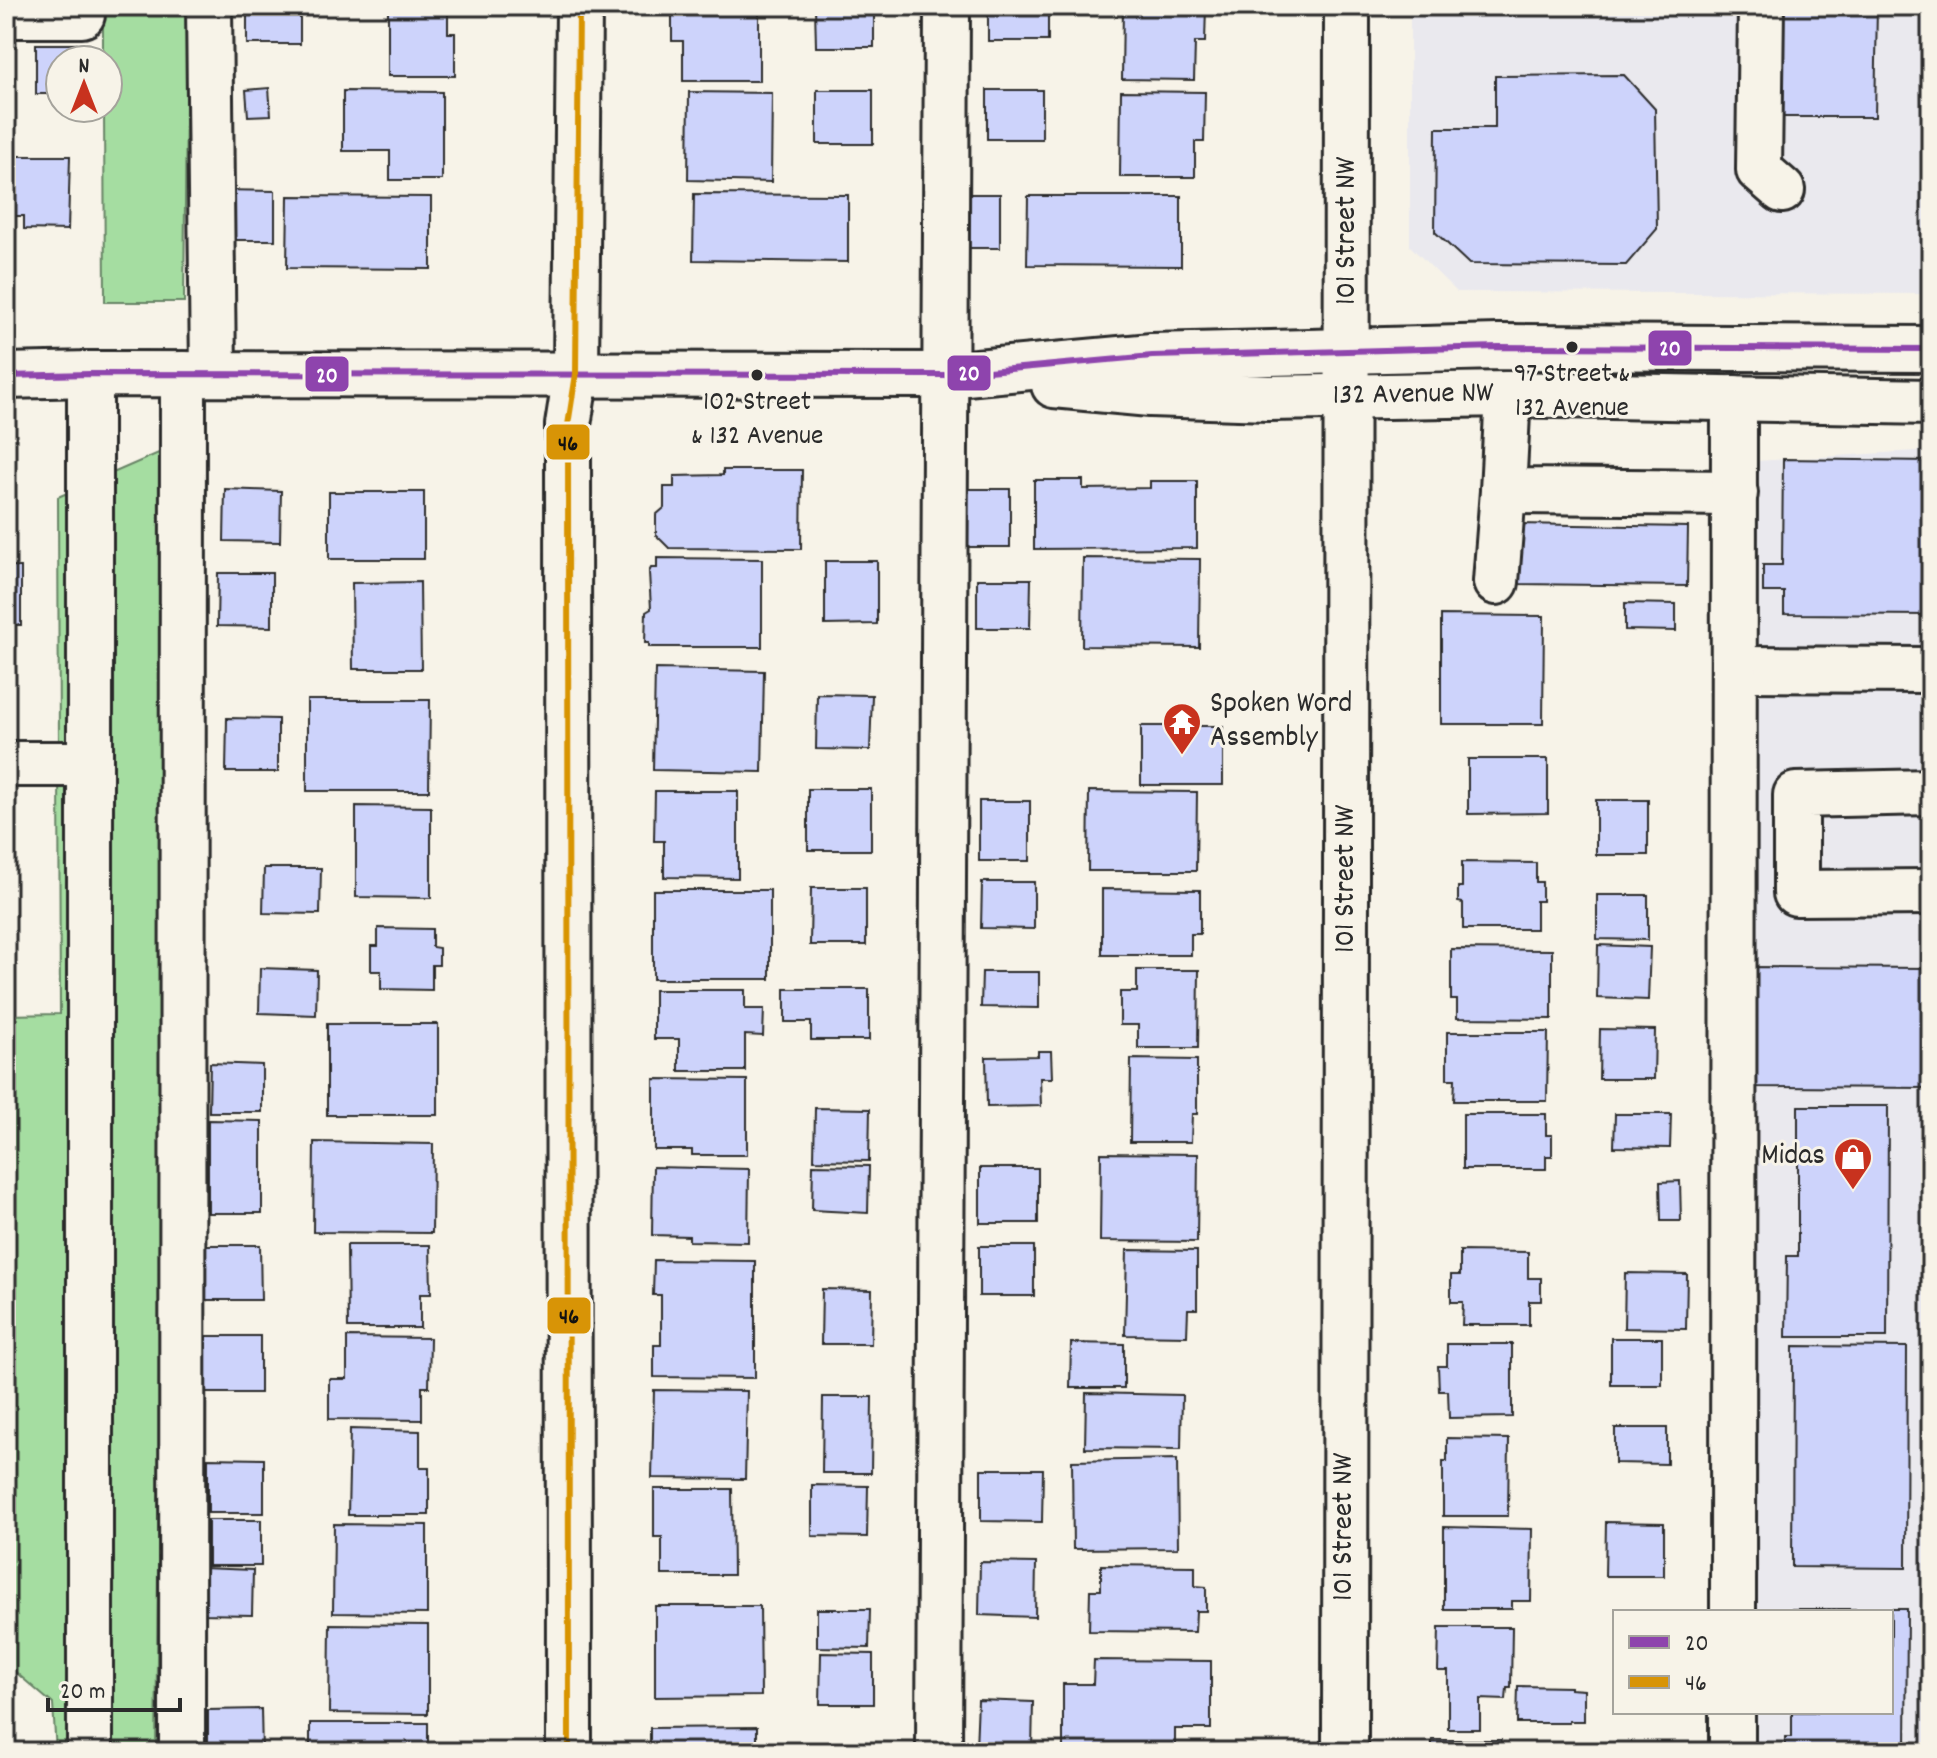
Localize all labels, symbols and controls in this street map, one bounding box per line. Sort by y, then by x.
north arrow [44,44,124,124]
text: N [79,52,90,83]
street label: 101 Street NW [1327,156,1370,305]
line badge: 20 [1647,329,1693,367]
text: 20 [1659,335,1681,366]
marker: 97 Street & 132 Avenue [1564,339,1580,355]
line badge: 20 [946,354,992,392]
line badge: 20 [304,355,350,393]
place label: 97 Street & 132 Avenue [1514,356,1630,430]
text: 20 [958,360,980,391]
text: 20 [316,362,338,393]
marker: 102 Street & 132 Avenue [749,367,765,383]
street label: 132 Avenue NW [1332,373,1495,419]
place label: 102 Street & 132 Avenue [691,384,823,458]
line badge: 46 [545,423,591,461]
text: 46 [558,430,578,461]
place label: Spoken Word Assembly [1210,684,1352,761]
temple icon: Spoken Word Assembly [1161,701,1203,756]
street label: 101 Street NW [1326,804,1369,953]
place label: Midas [1761,1136,1825,1179]
shop icon: Midas [1832,1136,1874,1191]
line badge: 46 [546,1296,592,1335]
text: 46 [559,1303,579,1334]
street label: 101 Street NW [1324,1452,1367,1601]
legend [1613,1610,1893,1714]
text: 20 [1685,1628,1709,1662]
scale bar [48,1662,180,1712]
text: 46 [1685,1668,1707,1702]
text: 20 m [60,1676,106,1710]

